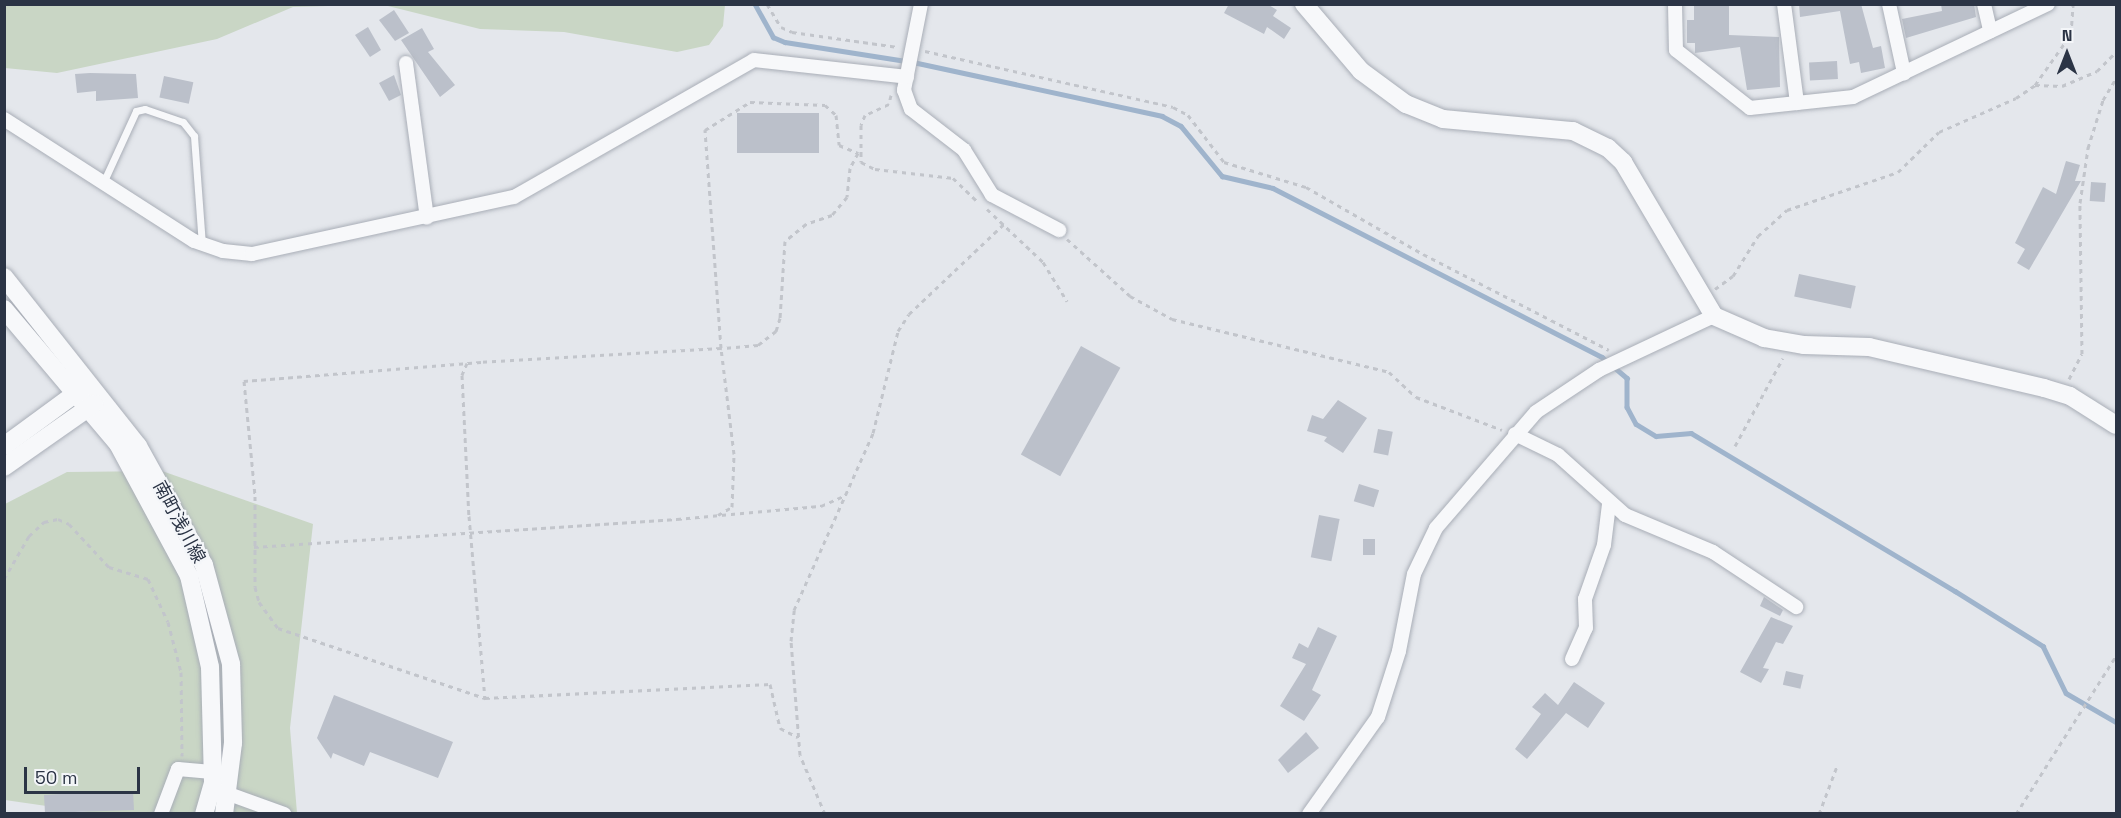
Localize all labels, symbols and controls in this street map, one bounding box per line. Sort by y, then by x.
north arrow [2037,24,2097,84]
text: N [2062,25,2072,46]
street label: 南町浅川線 [148,477,210,567]
scale bar [27,755,142,793]
text: 50 m [35,766,77,789]

